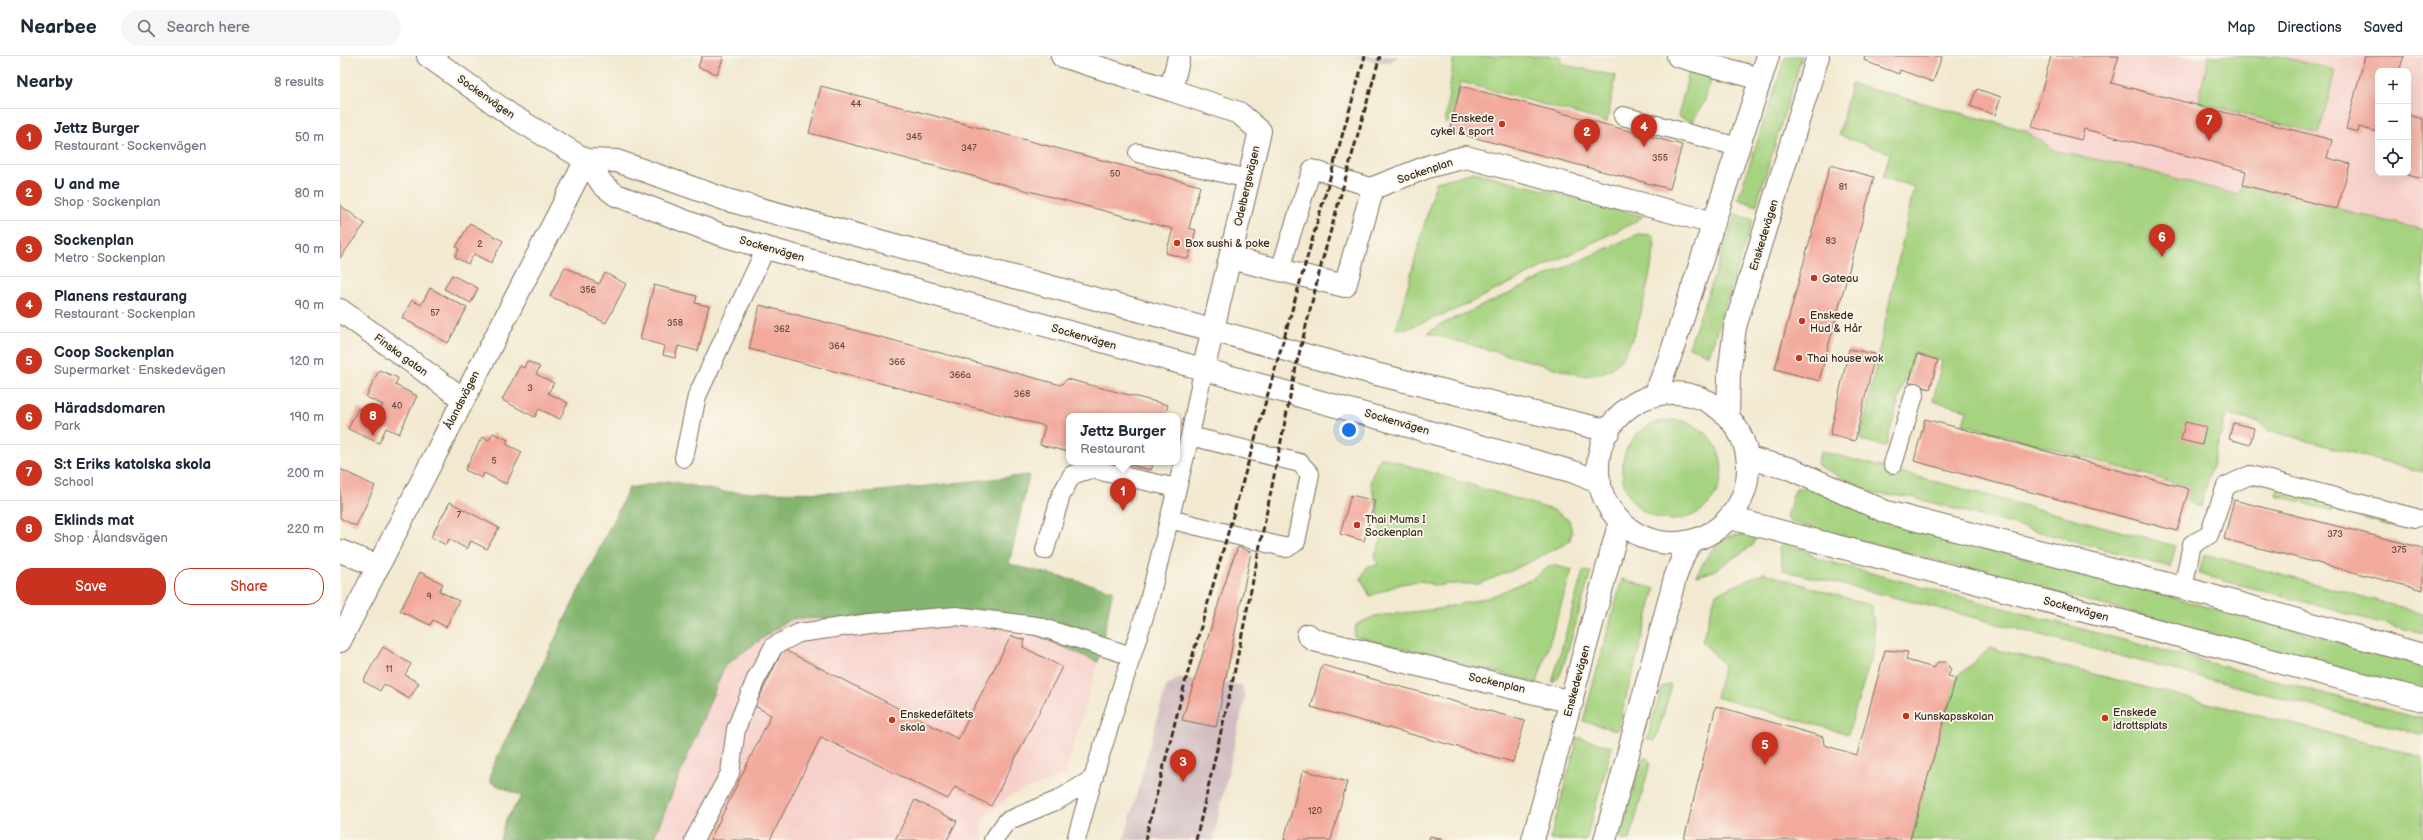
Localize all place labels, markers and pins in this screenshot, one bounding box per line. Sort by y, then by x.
pin: 7 [2196,108,2222,141]
place label: Enskede cykel & sport [1430,112,1495,138]
pin: 4 [1631,114,1657,147]
marker: Enskede cykel & sport [1497,119,1507,129]
pin: 2 [1574,119,1600,152]
pin: 6 [2149,224,2175,257]
place label: Box sushi & poke [1185,237,1270,250]
marker: Box sushi & poke [1172,238,1182,248]
place label: Gateau [1822,272,1858,285]
marker: Gateau [1809,273,1819,283]
place label: Enskede Hud & Hår [1810,309,1863,335]
marker: Enskede Hud & Hår [1797,316,1807,326]
place label: Thai house wok [1807,352,1884,365]
marker: Thai house wok [1794,353,1804,363]
pin: 8 [360,403,386,436]
pin: 1 [1110,478,1136,511]
place label: Thai Mums I Sockenplan [1365,513,1426,539]
marker: Thai Mums I Sockenplan [1352,520,1362,530]
place label: Enskede idrottsplats [2113,706,2168,732]
place label: Enskedefältets skola [900,708,974,734]
place label: Kunskapsskolan [1914,710,1994,723]
marker: Kunskapsskolan [1901,711,1911,721]
marker: Enskede idrottsplats [2100,713,2110,723]
marker: Enskedefältets skola [887,715,897,725]
pin: 5 [1752,732,1778,765]
pin: 3 [1170,749,1196,782]

